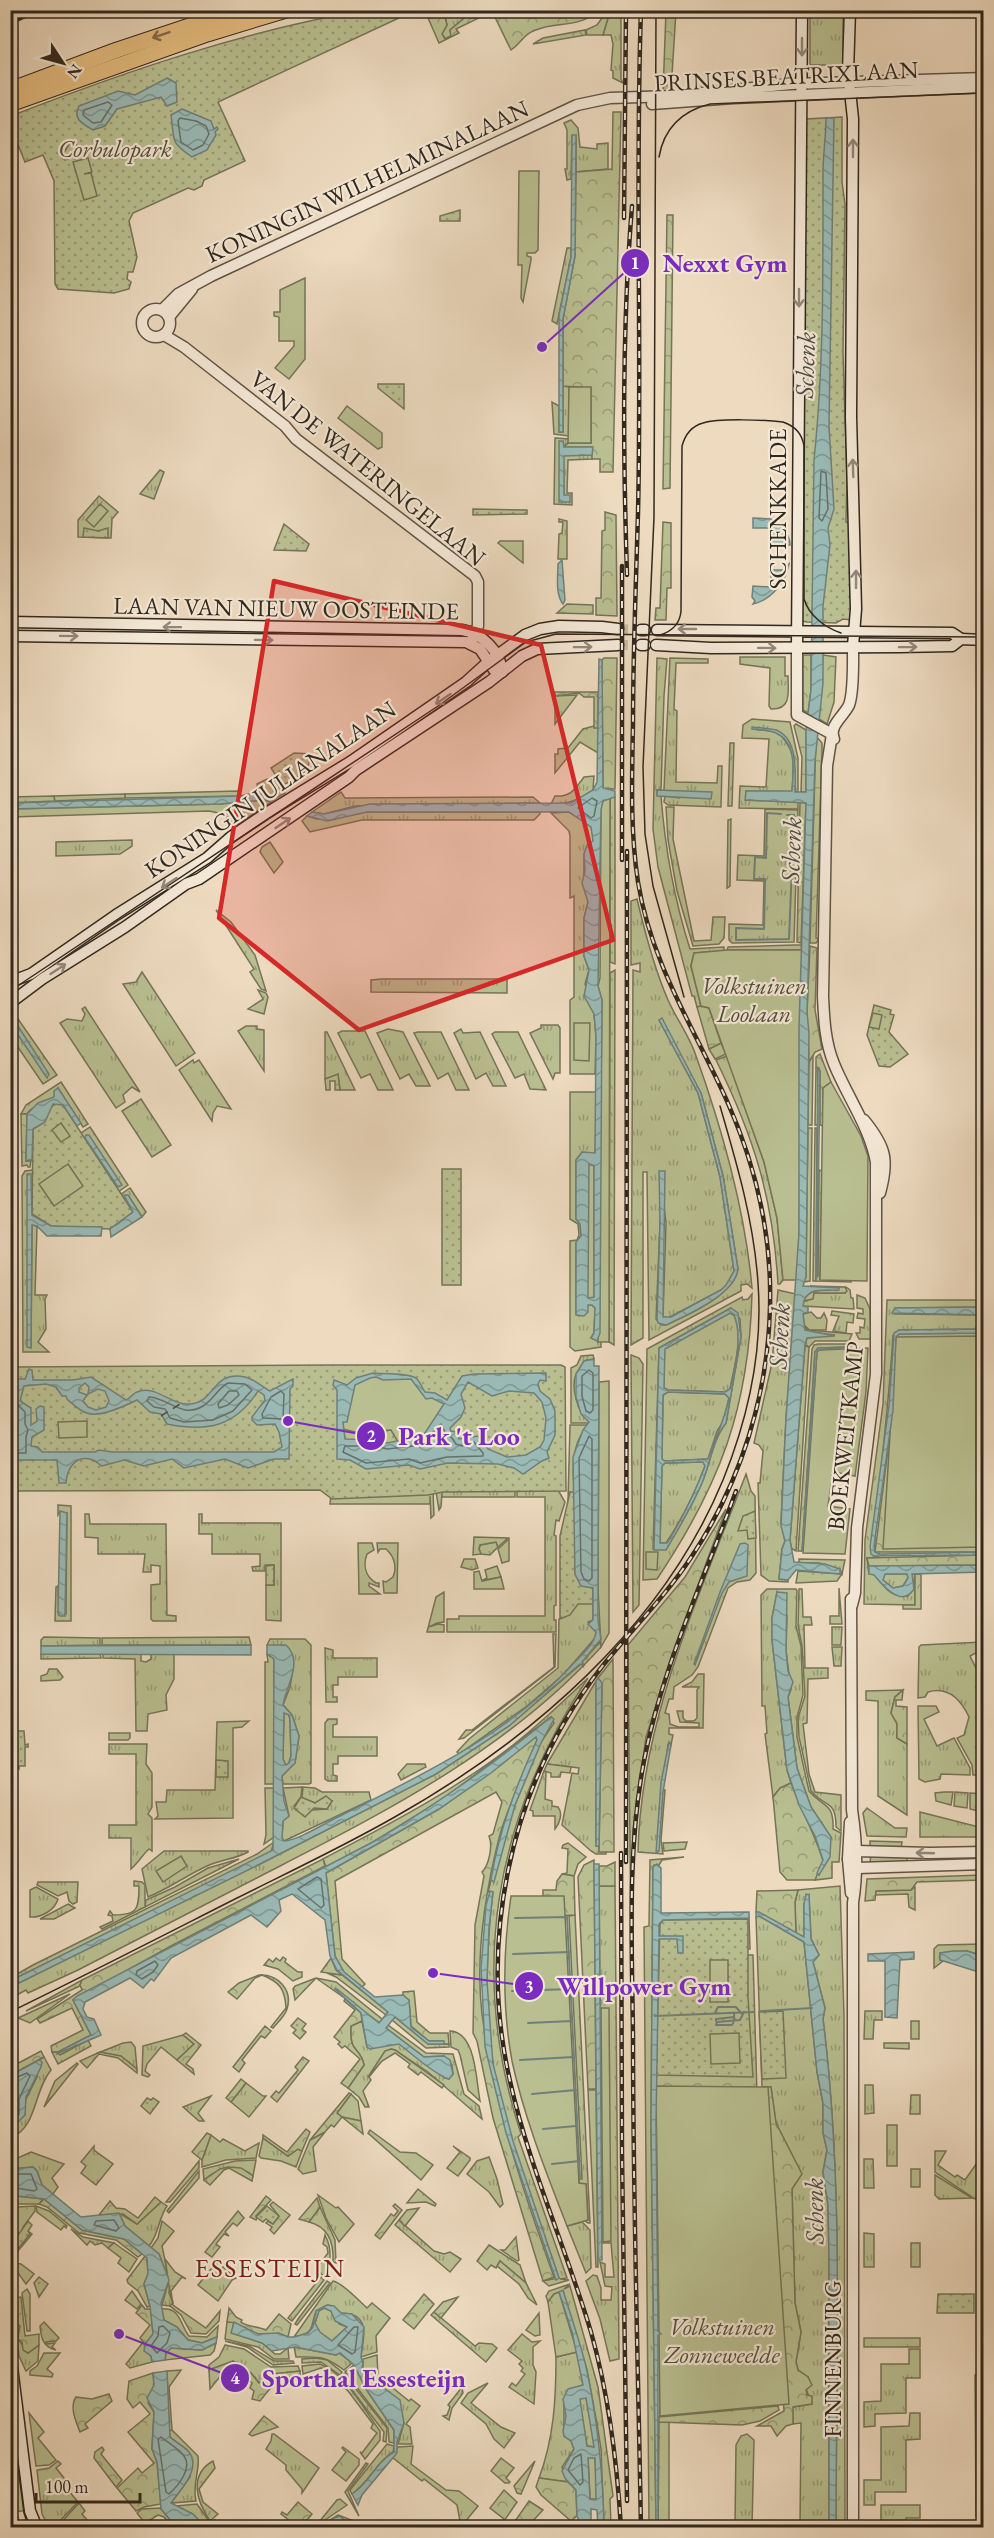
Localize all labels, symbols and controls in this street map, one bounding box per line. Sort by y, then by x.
one-way arrow [152,30,171,41]
north arrow [33,33,93,93]
one-way arrow [796,37,808,57]
street label: PRINSES BEATRIXLAAN [653,54,919,98]
text: N [62,60,87,83]
street label: KONINGIN WILHELMINALAAN [200,92,534,270]
park label: Corbulopark [58,133,172,164]
one-way arrow [847,139,859,159]
callout: Nexxt Gym [620,241,799,285]
text: Nexxt Gym [662,246,788,280]
text: 1 [630,251,640,274]
one-way arrow [793,287,805,307]
water label: Schenk [787,331,823,400]
street label: VAN DE WATERINGELAAN [244,363,492,573]
street label: SCHENKKADE [762,428,793,590]
one-way arrow [847,459,859,478]
one-way arrow [850,569,862,589]
street label: LAAN VAN NIEUW OOSTEINDE [113,589,459,627]
one-way arrow [163,621,183,632]
one-way arrow [678,623,698,635]
one-way arrow [58,631,78,642]
one-way arrow [253,634,273,645]
one-way arrow [573,641,593,652]
one-way arrow [897,641,917,653]
one-way arrow [757,642,777,654]
street label: KONINGIN JULIANALAAN [138,693,402,885]
one-way arrow [435,693,452,705]
water label: Schenk [773,816,809,885]
one-way arrow [274,817,290,829]
one-way arrow [161,877,178,889]
one-way arrow [49,962,66,975]
park label: Volkstuinen Loolaan [701,970,807,1029]
water label: Schenk [760,1302,798,1371]
street label: BOEKWEITKAMP [820,1340,870,1532]
callout: Park 't Loo [356,1414,532,1458]
text: Park 't Loo [398,1419,520,1453]
text: 2 [366,1424,376,1447]
one-way arrow [916,1847,936,1858]
callout: Willpower Gym [514,1964,743,2008]
text: Willpower Gym [557,1969,731,2003]
text: 3 [524,1975,534,1998]
water label: Schenk [796,2177,832,2245]
district label: ESSESTEIJN [195,2251,345,2285]
street label: FINNENBURG [817,2280,848,2438]
park label: Volkstuinen Zonneweelde [663,2311,781,2370]
callout: Sporthal Essesteijn [220,2356,478,2400]
text: Sporthal Essesteijn [262,2361,466,2395]
text: 4 [230,2366,240,2389]
scale bar [36,2466,140,2504]
text: 100 m [45,2475,89,2498]

